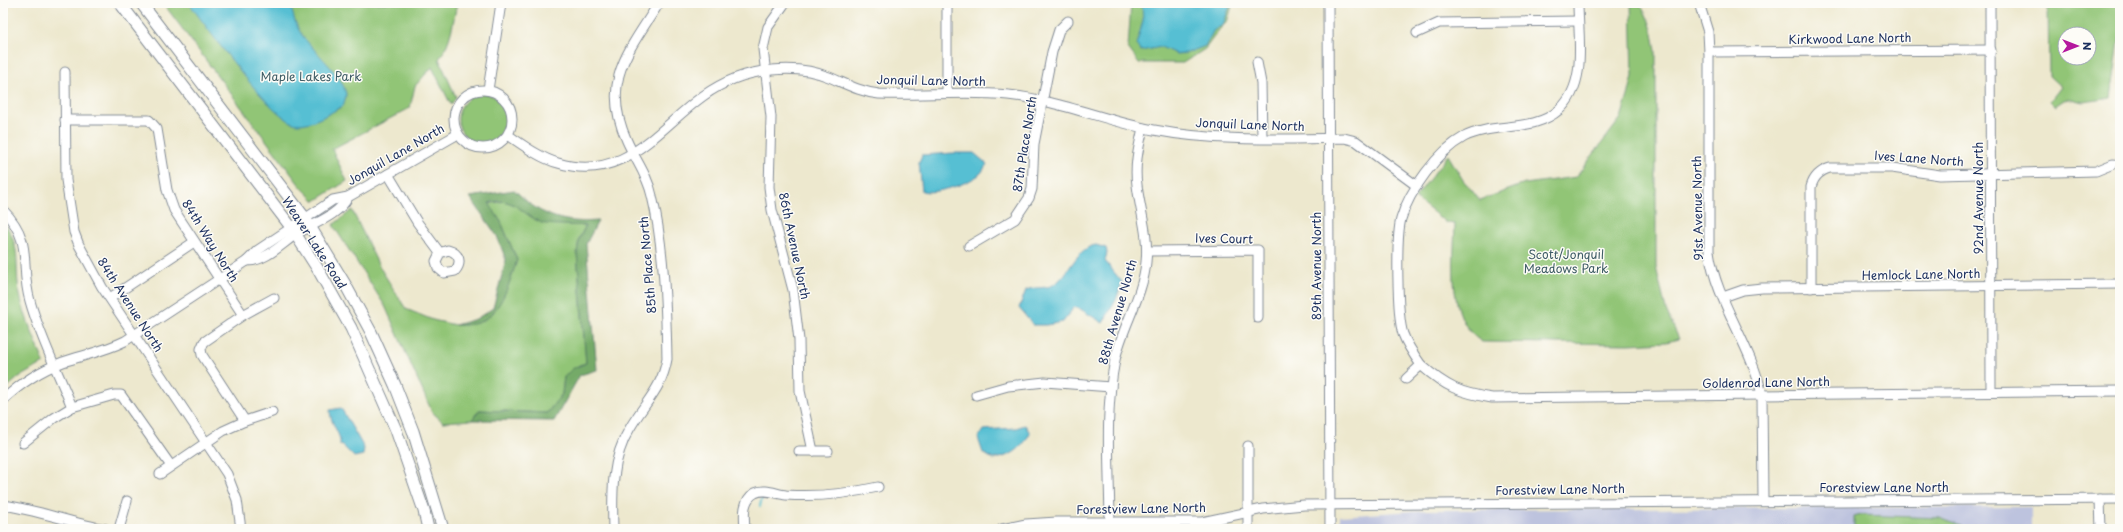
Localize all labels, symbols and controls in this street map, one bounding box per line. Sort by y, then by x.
north arrow [2057,26,2097,66]
street label: Kirkwood Lane North [1788,28,1912,48]
text: N [2079,42,2096,51]
park label: Maple Lakes Park [261,67,362,85]
street label: Jonquil Lane North [876,70,986,90]
street label: 87th Place North [1008,95,1040,193]
street label: Jonquil Lane North [1195,113,1305,135]
street label: Jonquil Lane North [344,119,447,189]
street label: 92nd Avenue North [1969,142,1987,254]
street label: Ives Lane North [1874,146,1964,170]
street label: 91st Avenue North [1687,155,1707,261]
street label: 86th Avenue North [775,191,815,301]
street label: Weaver Lake Road [278,193,352,292]
street label: 84th Way North [178,196,244,285]
street label: 89th Avenue North [1307,212,1325,320]
street label: 85th Place North [634,216,660,315]
street label: Ives Court [1195,228,1253,248]
park label: Scott/Jonquil Meadows Park [1524,245,1608,277]
street label: 84th Avenue North [94,254,168,355]
street label: 88th Avenue North [1093,257,1141,367]
street label: Hemlock Lane North [1861,264,1980,284]
street label: Goldenrod Lane North [1702,372,1830,392]
street label: Forestview Lane North [1819,478,1949,496]
street label: Forestview Lane North [1495,479,1625,499]
street label: Forestview Lane North [1076,498,1206,518]

